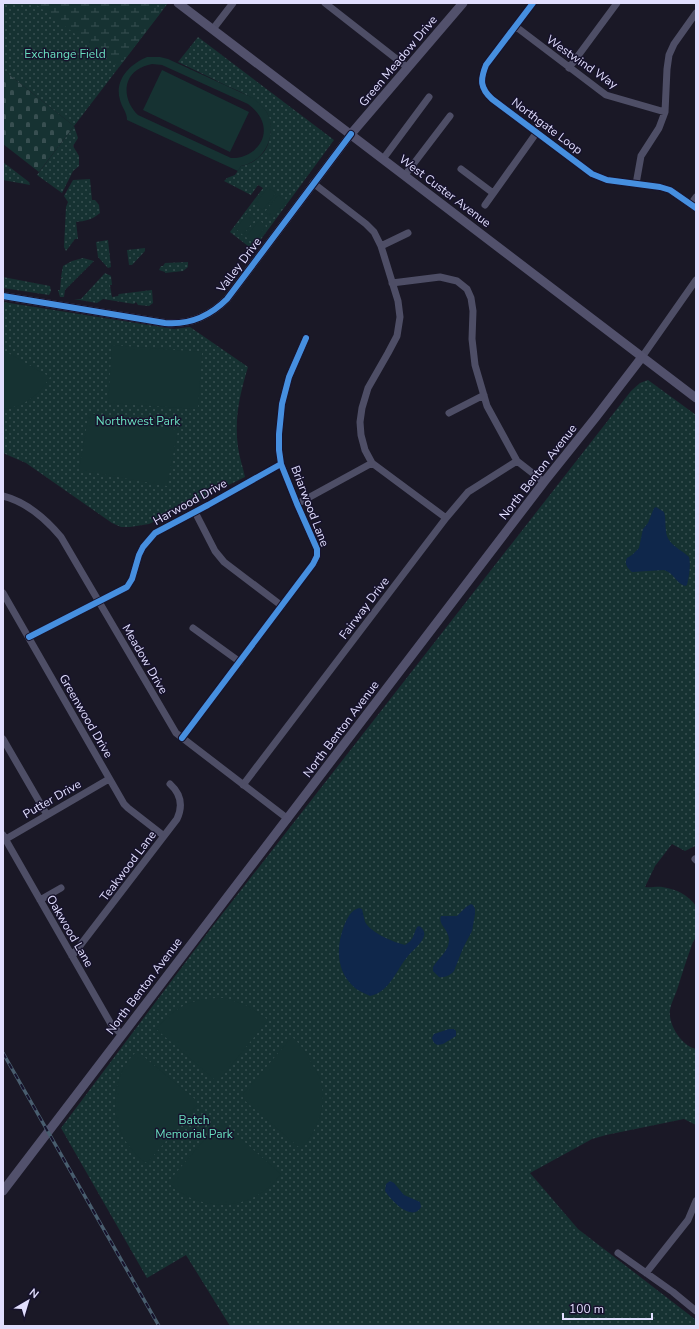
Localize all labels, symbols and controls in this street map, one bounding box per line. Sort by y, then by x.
street label: Green Meadow Drive [355,12,441,110]
street label: Westwind Way [543,31,622,93]
park label: Exchange Field [24,46,106,62]
street label: Northgate Loop [508,94,586,158]
street label: West Custer Avenue [396,151,494,231]
street label: Valley Drive [212,234,265,297]
park label: Northwest Park [96,413,181,429]
street label: North Benton Avenue [496,421,580,523]
street label: Briarwood Lane [287,463,333,549]
street label: Harwood Drive [150,475,230,529]
street label: Fairway Drive [335,574,393,642]
street label: Meadow Drive [119,621,171,697]
street label: Greenwood Drive [55,671,117,761]
street label: North Benton Avenue [299,677,383,781]
street label: Putter Drive [20,776,84,822]
street label: Teakwood Lane [96,827,160,905]
street label: Oakwood Lane [43,892,97,970]
street label: North Benton Avenue [102,934,186,1038]
park label: Batch Memorial Park [155,1112,234,1142]
north arrow [8,1281,48,1321]
text: N [26,1285,42,1302]
scale bar [563,1295,652,1321]
text: 100 m [569,1301,604,1317]

